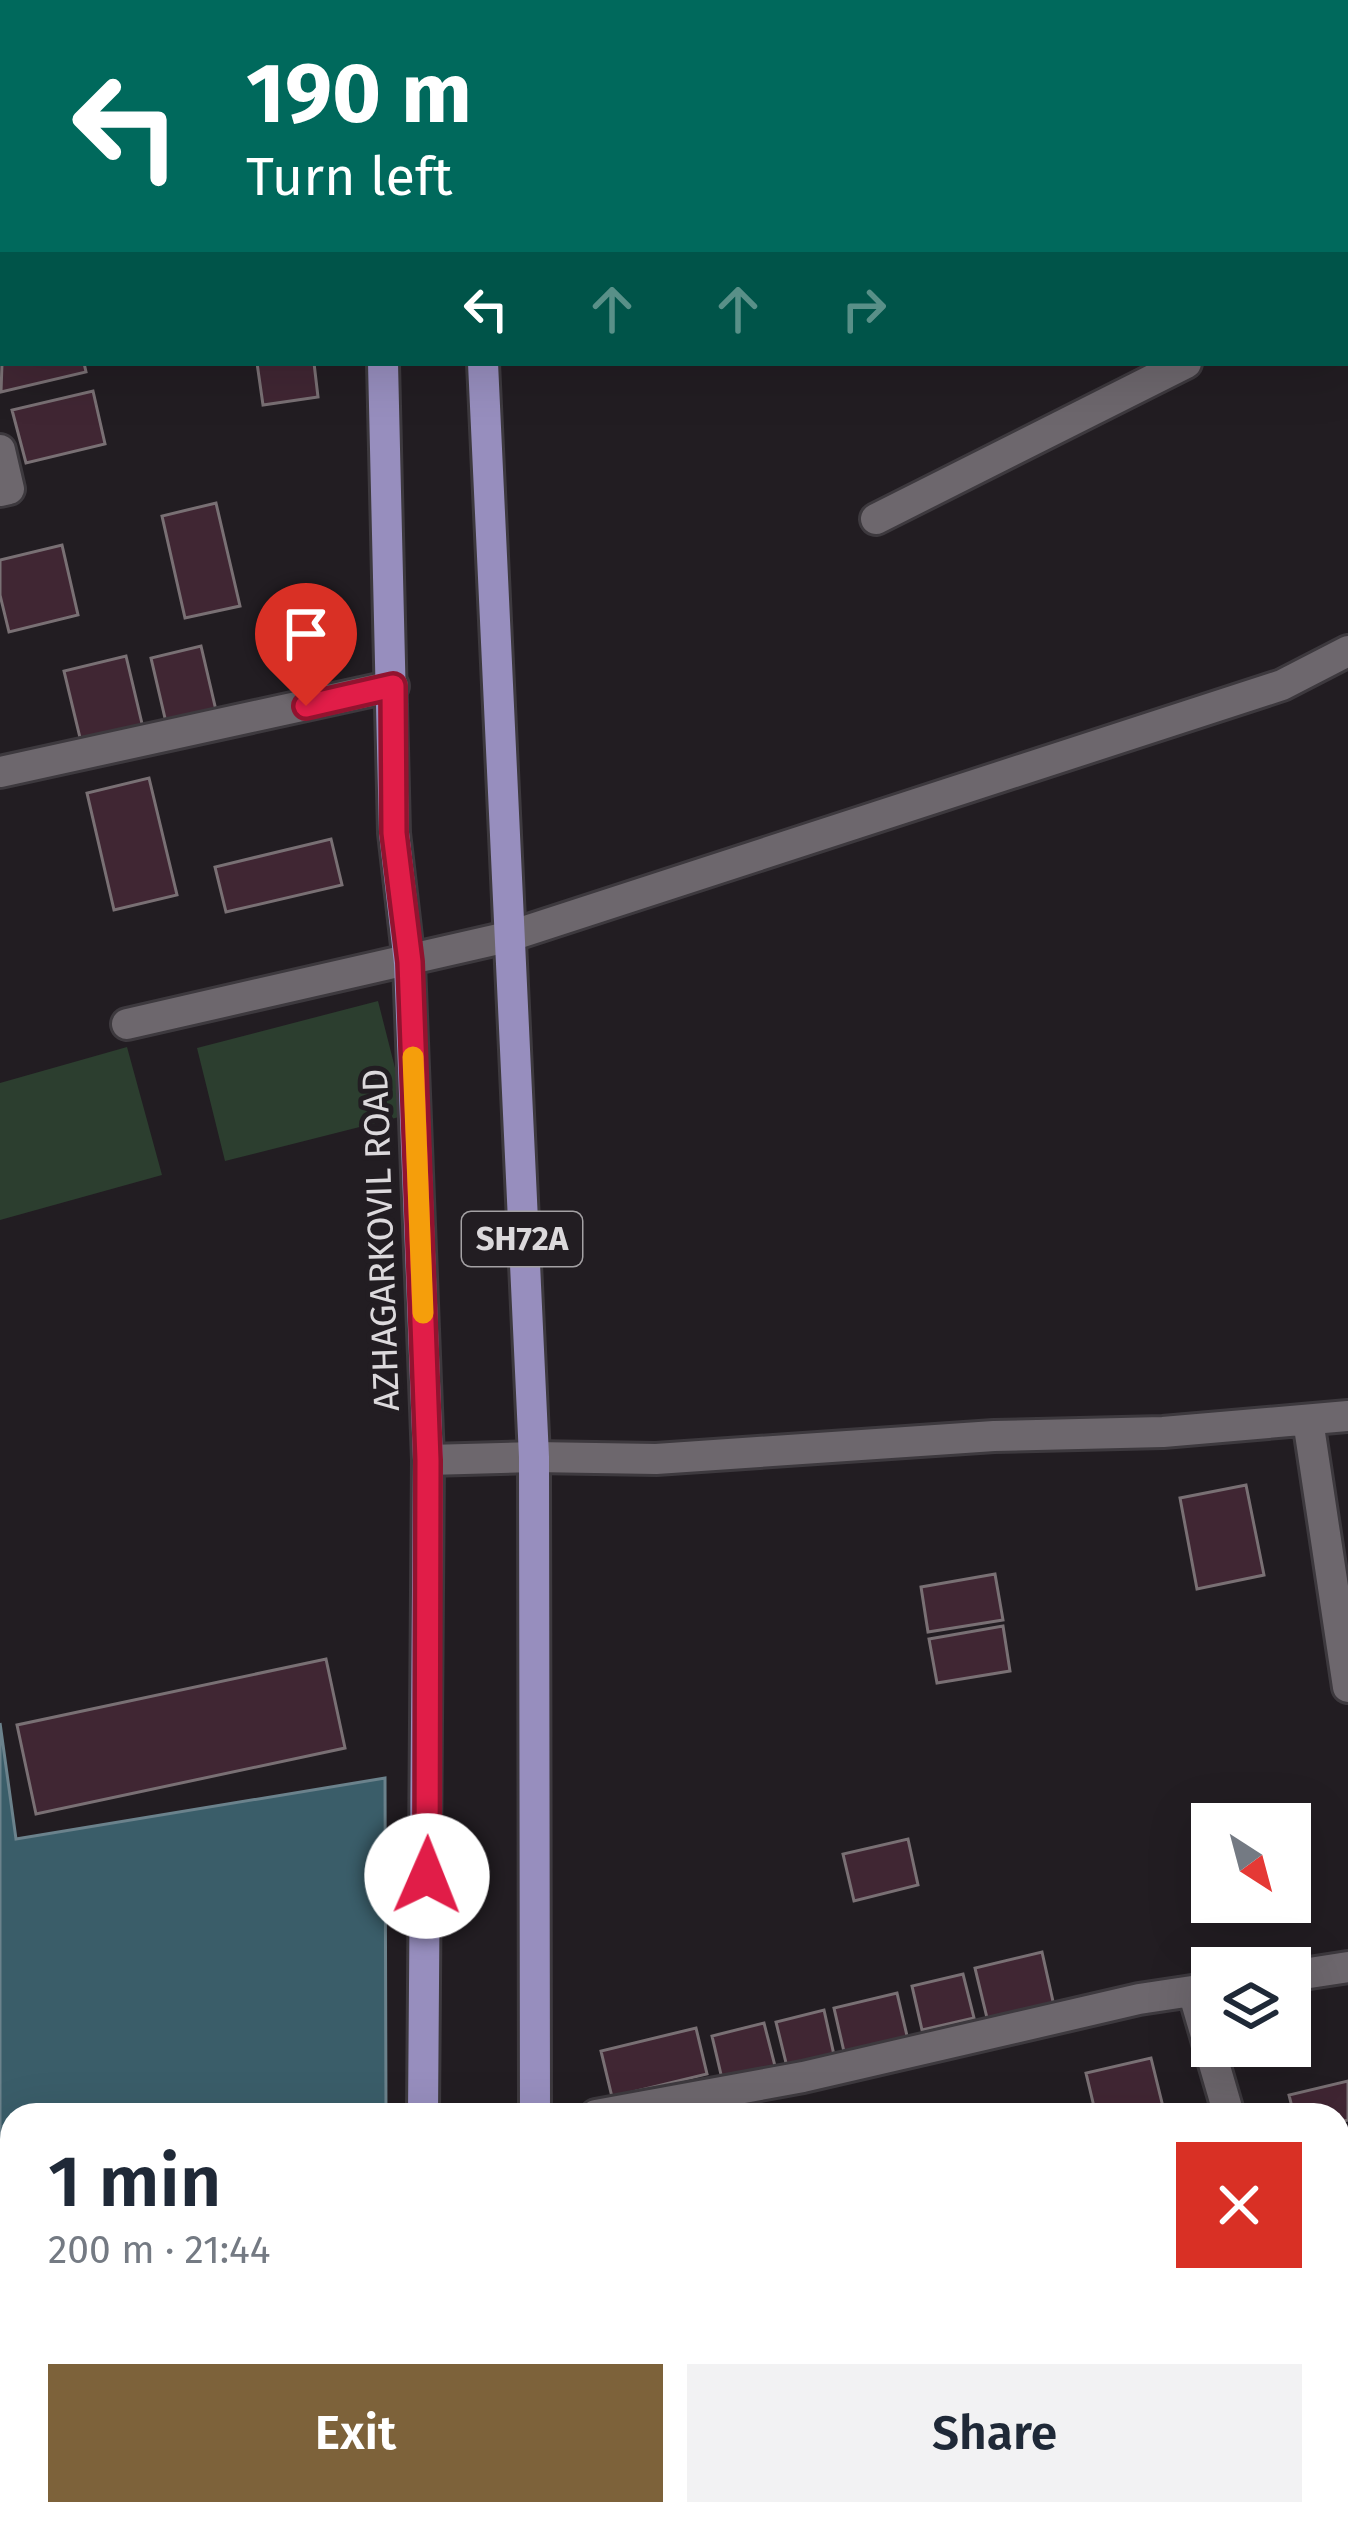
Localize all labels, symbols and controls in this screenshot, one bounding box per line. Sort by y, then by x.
text: 190 m [246,43,472,144]
icon: left [48,48,204,204]
text: Turn left [246,145,453,209]
icon: left [453,276,519,342]
icon: ahead [579,276,645,342]
icon: ahead [705,276,771,342]
icon: right [831,276,897,342]
pin [255,583,357,706]
icon: arrive [273,601,339,667]
street label: AZHAGARKOVIL ROAD [353,1068,409,1412]
road number: SH72A [462,1212,582,1266]
north arrow [1191,1803,1311,1923]
map controls [1191,1803,1311,2067]
position arrow [364,1813,490,1939]
button: layers [1191,1947,1311,2067]
text: 1 min [48,2139,221,2225]
button: close [1176,2142,1302,2268]
text: 200 m · 21:44 [48,2227,271,2273]
button: Exit [48,2364,663,2502]
button: Share [687,2364,1302,2502]

